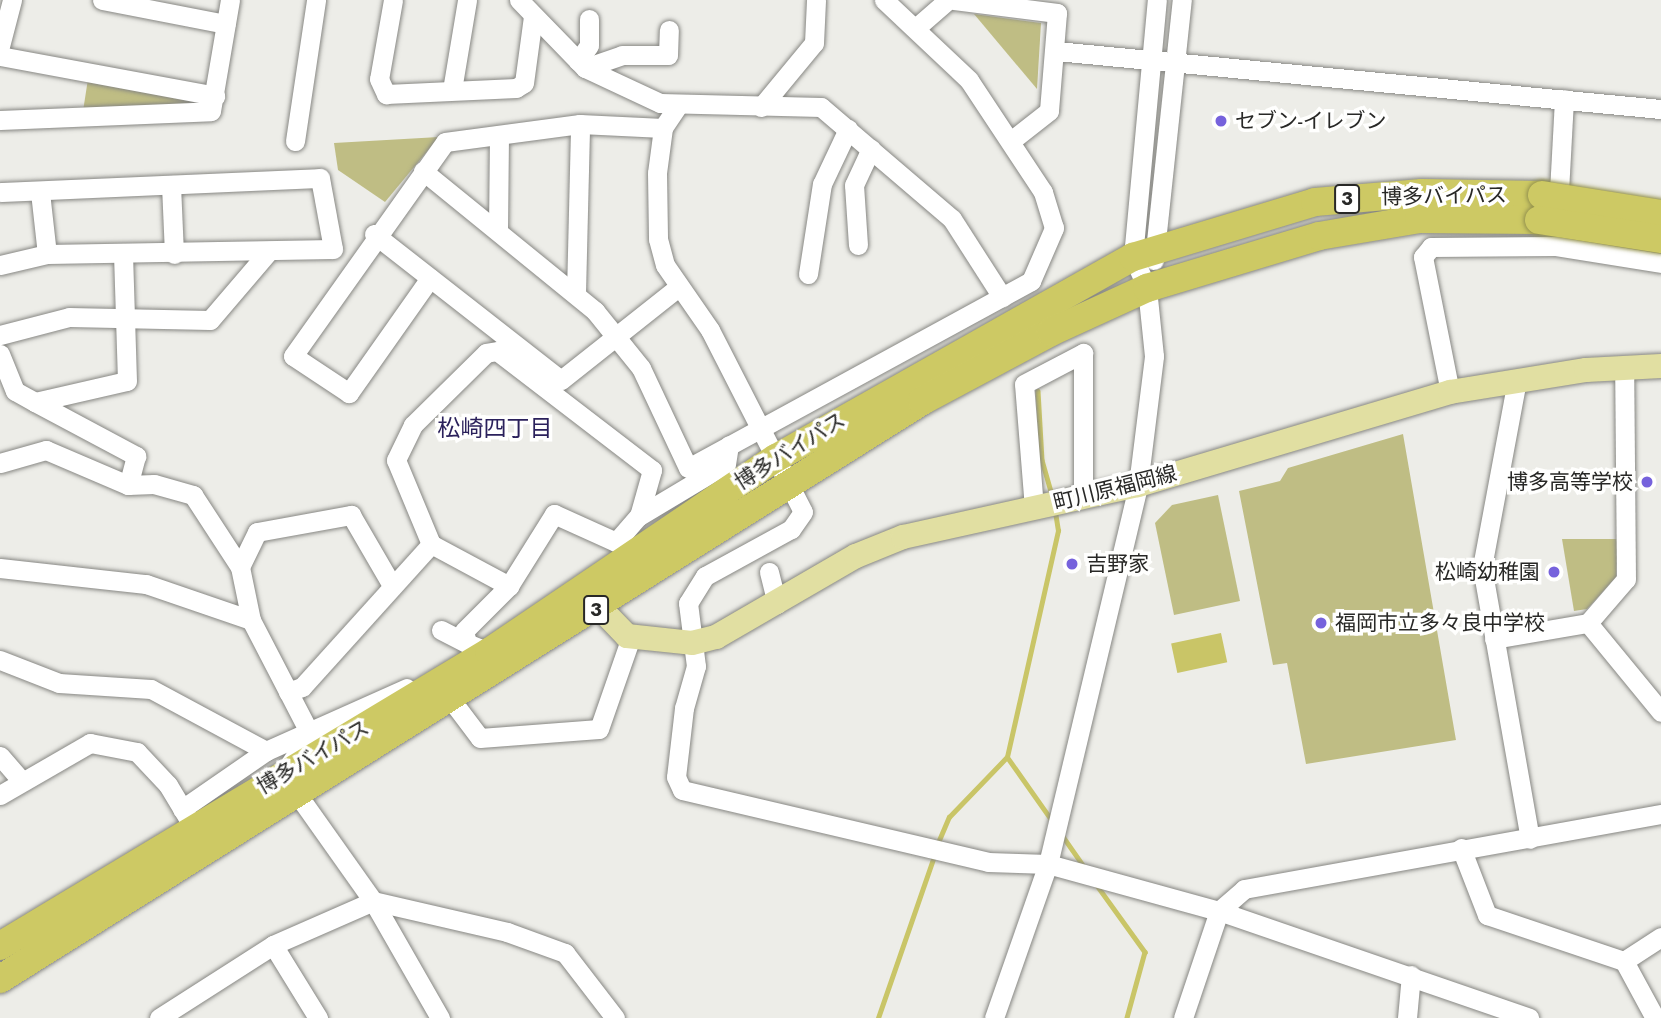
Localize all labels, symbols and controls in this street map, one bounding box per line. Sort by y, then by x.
place label: セブン-イレブン [1235,108,1386,134]
marker: セブン-イレブン [1213,113,1229,129]
street label: 博多バイパス [1381,182,1507,210]
road number: 3 [1333,183,1361,214]
street label: 博多バイパス [730,407,850,495]
district label: 松崎四丁目 [438,414,552,442]
street label: 町川原福岡線 [1051,461,1179,515]
place label: 博多高等学校 [1507,469,1633,495]
marker: 博多高等学校 [1639,474,1655,490]
place label: 吉野家 [1086,551,1149,577]
marker: 吉野家 [1064,556,1080,572]
place label: 松崎幼稚園 [1435,559,1540,585]
marker: 松崎幼稚園 [1546,564,1562,580]
road number: 3 [582,594,610,625]
place label: 福岡市立多々良中学校 [1335,610,1545,636]
marker: 福岡市立多々良中学校 [1313,615,1329,631]
street label: 博多バイパス [252,715,374,799]

